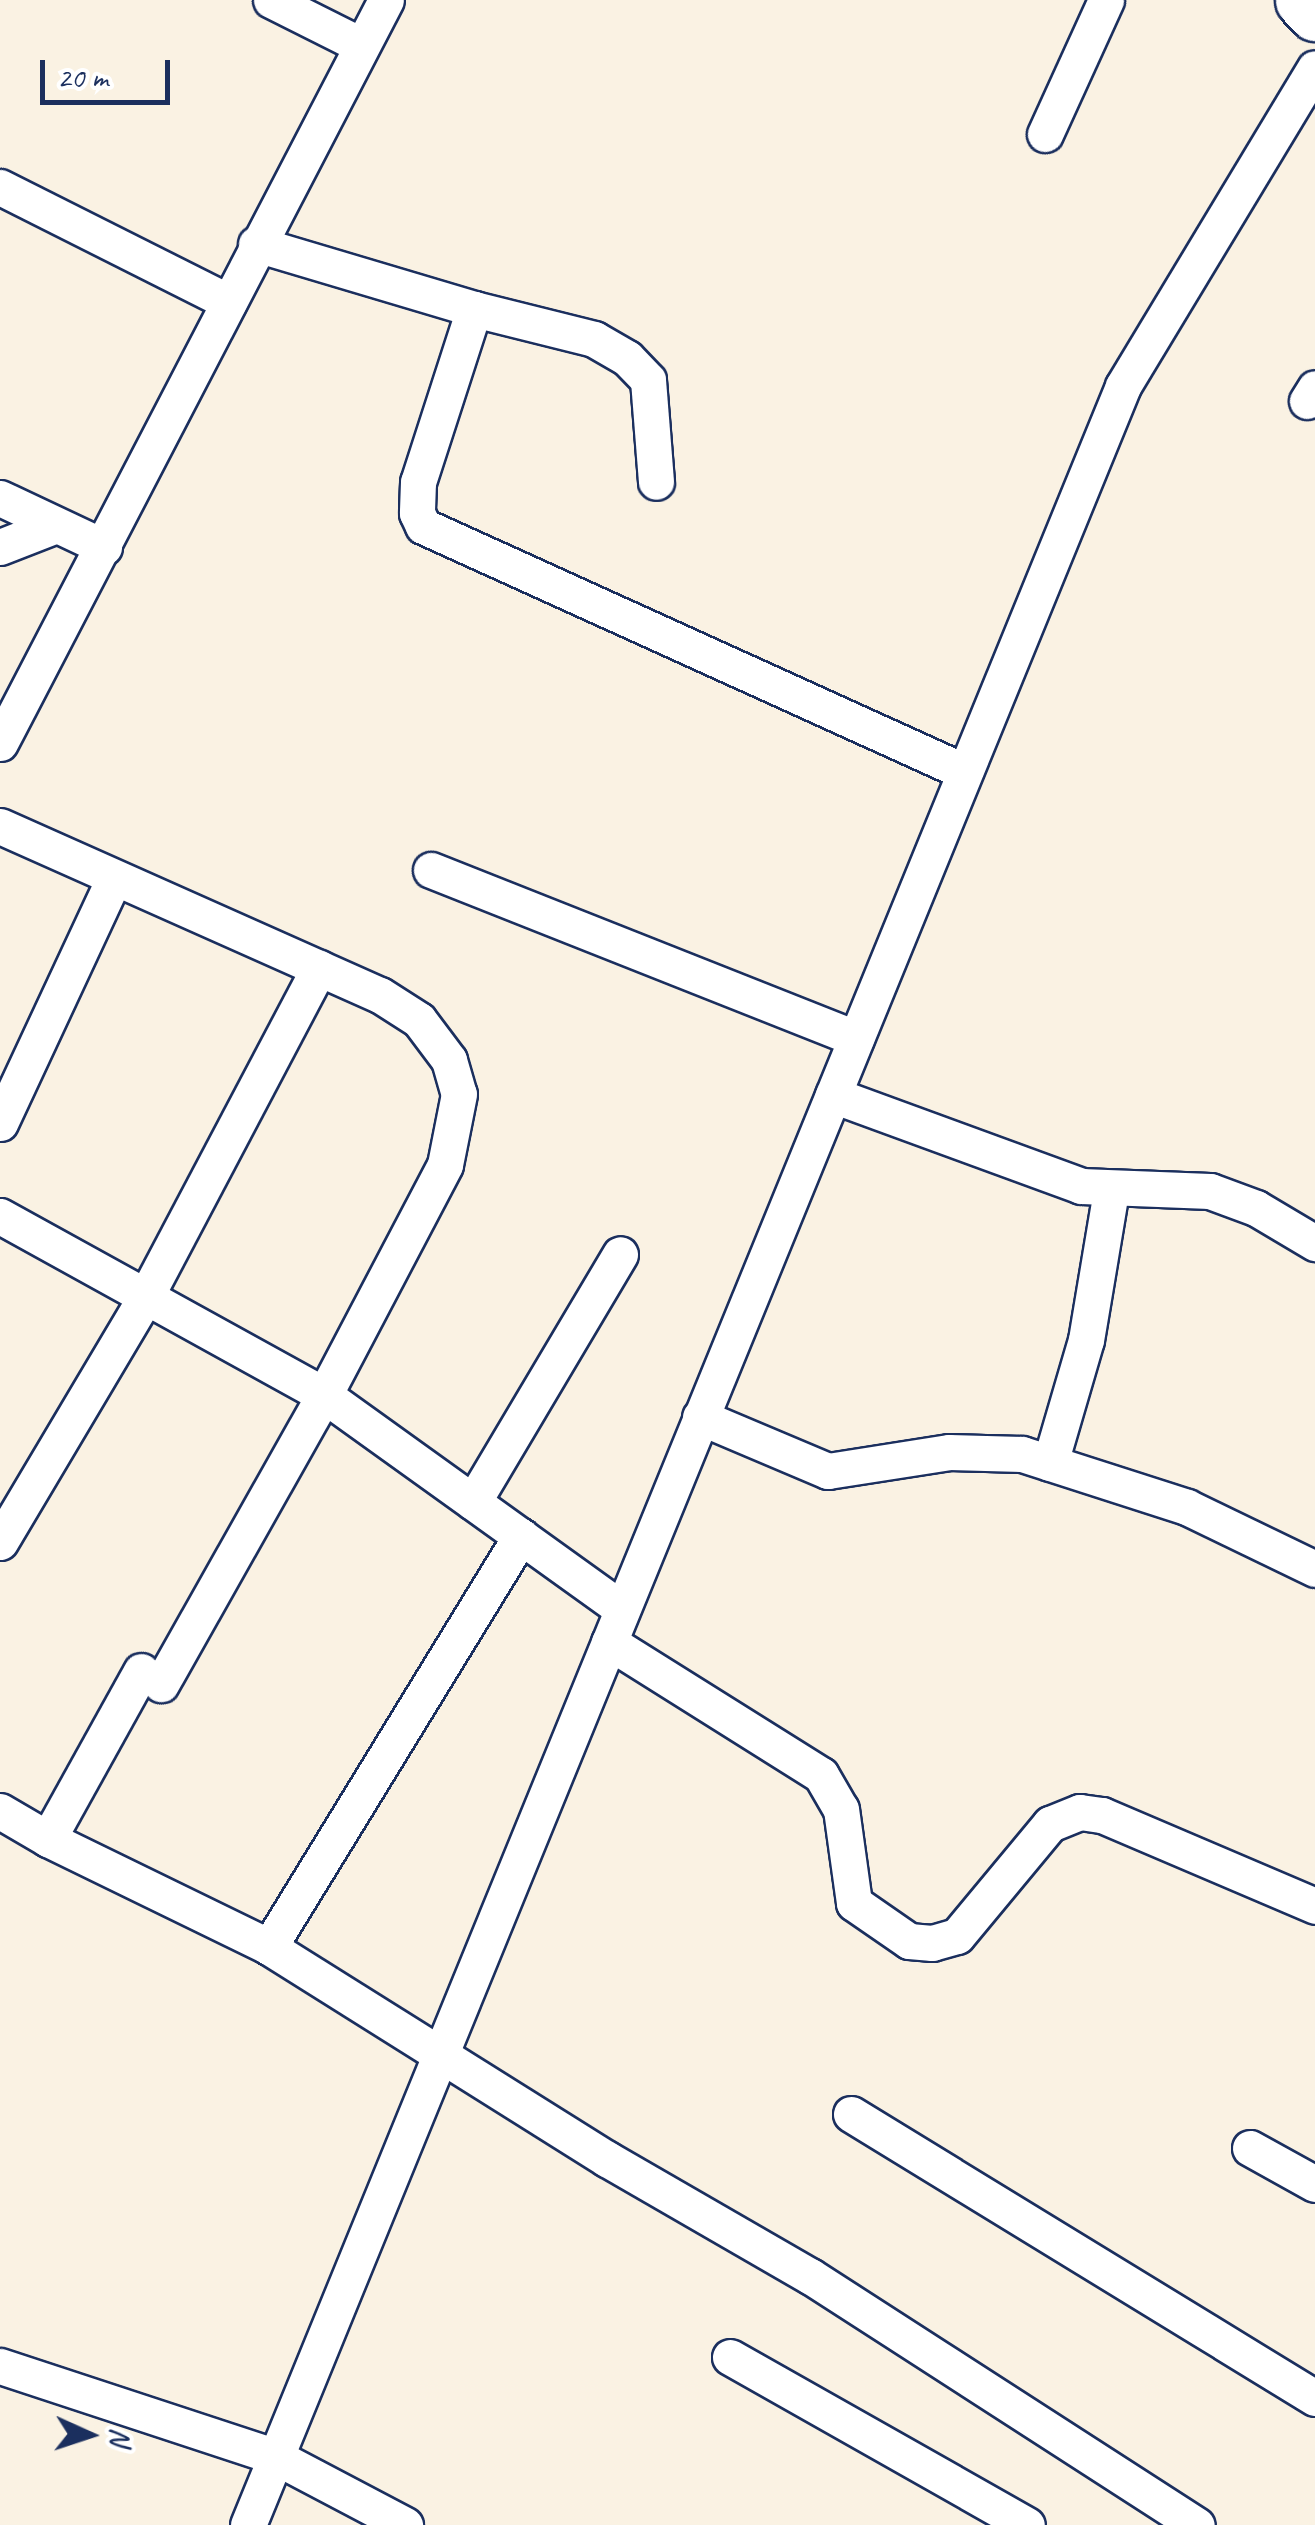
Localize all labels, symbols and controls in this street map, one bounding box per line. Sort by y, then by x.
scale bar [45,40,175,102]
text: 20 m [57,58,108,96]
north arrow [40,2385,140,2485]
text: N [103,2427,138,2446]

